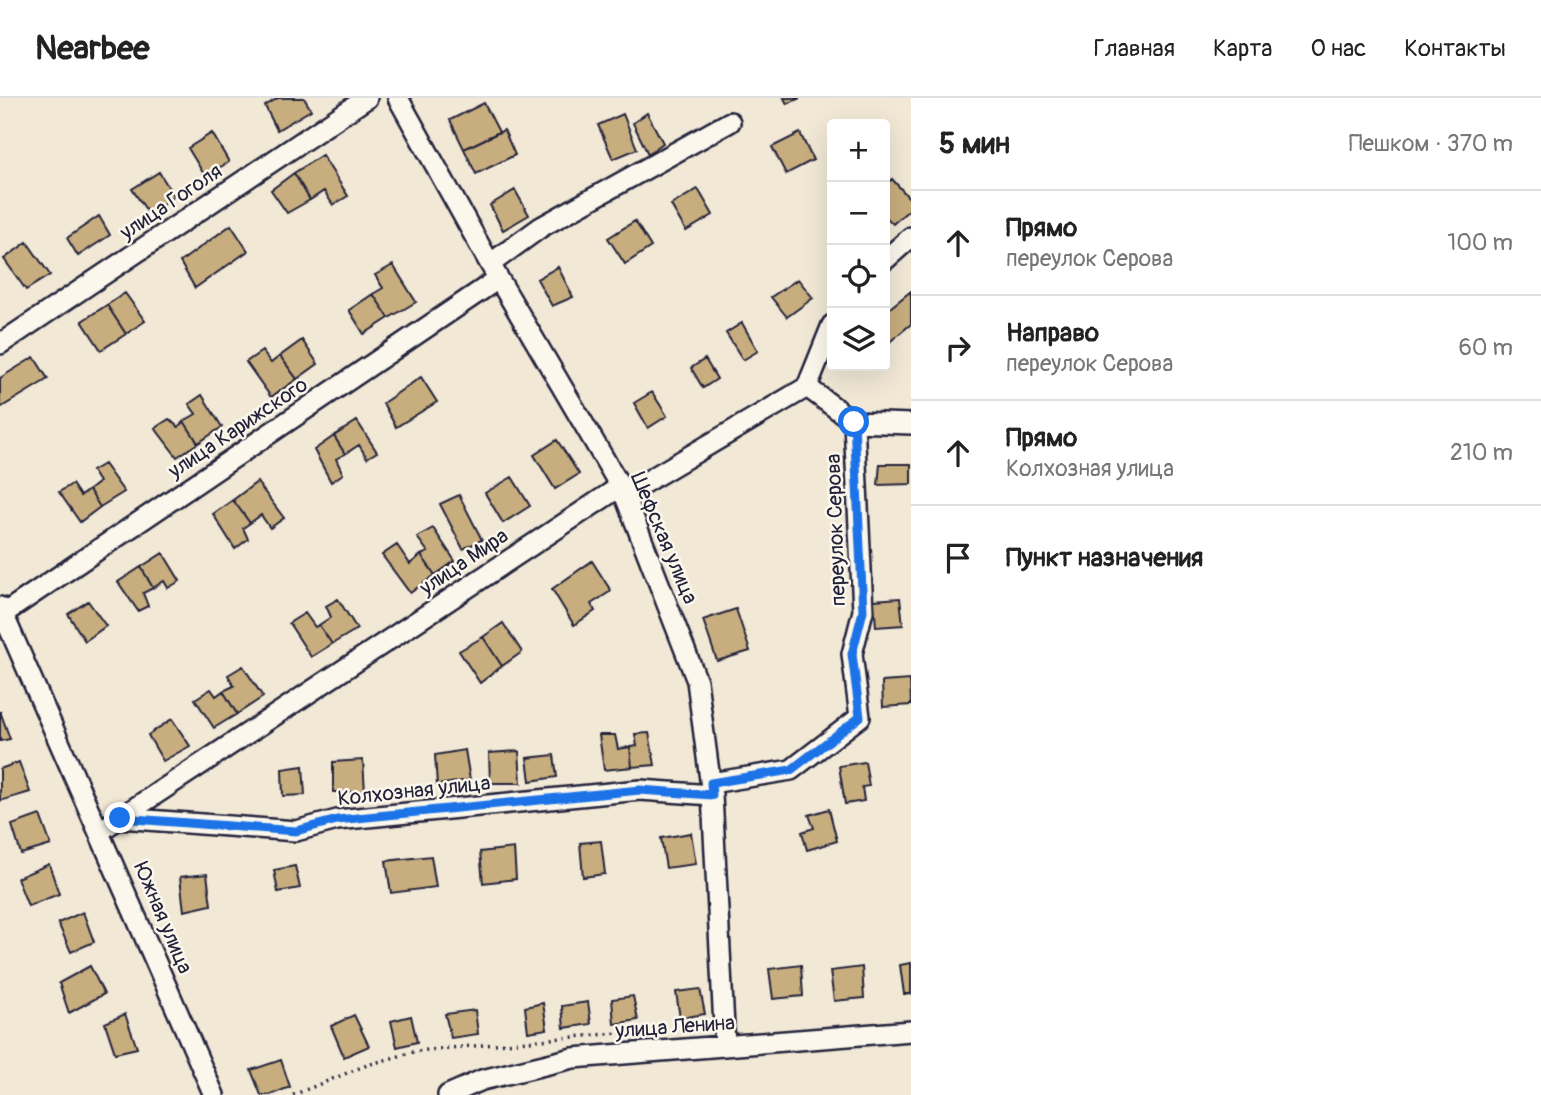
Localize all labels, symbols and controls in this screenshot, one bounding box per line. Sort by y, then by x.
text: Nearbee [35,28,149,69]
text: Главная [1094,34,1175,63]
text: Карта [1213,34,1273,63]
text: О нас [1311,34,1366,63]
text: Контакты [1404,34,1506,63]
map controls [827,119,890,371]
button: + [827,119,890,182]
text: 5 мин [939,125,1010,162]
text: Пешком · 370 m [1349,129,1513,158]
street label: улица Гоголя [114,158,227,247]
button: − [827,182,890,245]
text: Прямо [1006,212,1077,244]
icon: ahead [939,224,977,262]
text: 100 m [1447,228,1513,257]
text: переулок Серова [1006,244,1173,273]
button: locate [827,245,890,308]
button: layers [827,308,890,371]
text: Направо [1006,317,1099,349]
icon: right [939,329,977,367]
text: 60 m [1458,333,1513,362]
text: переулок Серова [1006,349,1173,378]
street label: улица Карижского [162,371,313,485]
route start [838,406,869,437]
text: Прямо [1006,422,1077,454]
icon: ahead [939,434,977,472]
text: 210 m [1450,438,1513,467]
street label: переулок Серова [820,453,852,607]
text: Колхозная улица [1006,454,1174,483]
street label: Шефская улица [624,468,704,608]
street label: улица Мира [414,523,513,602]
icon: arrive [939,539,977,577]
text: Пункт назначения [1006,542,1203,574]
street label: Колхозная улица [336,770,492,812]
route end [104,802,135,833]
street label: Южная улица [127,858,199,978]
street label: улица Ленина [613,1009,736,1045]

